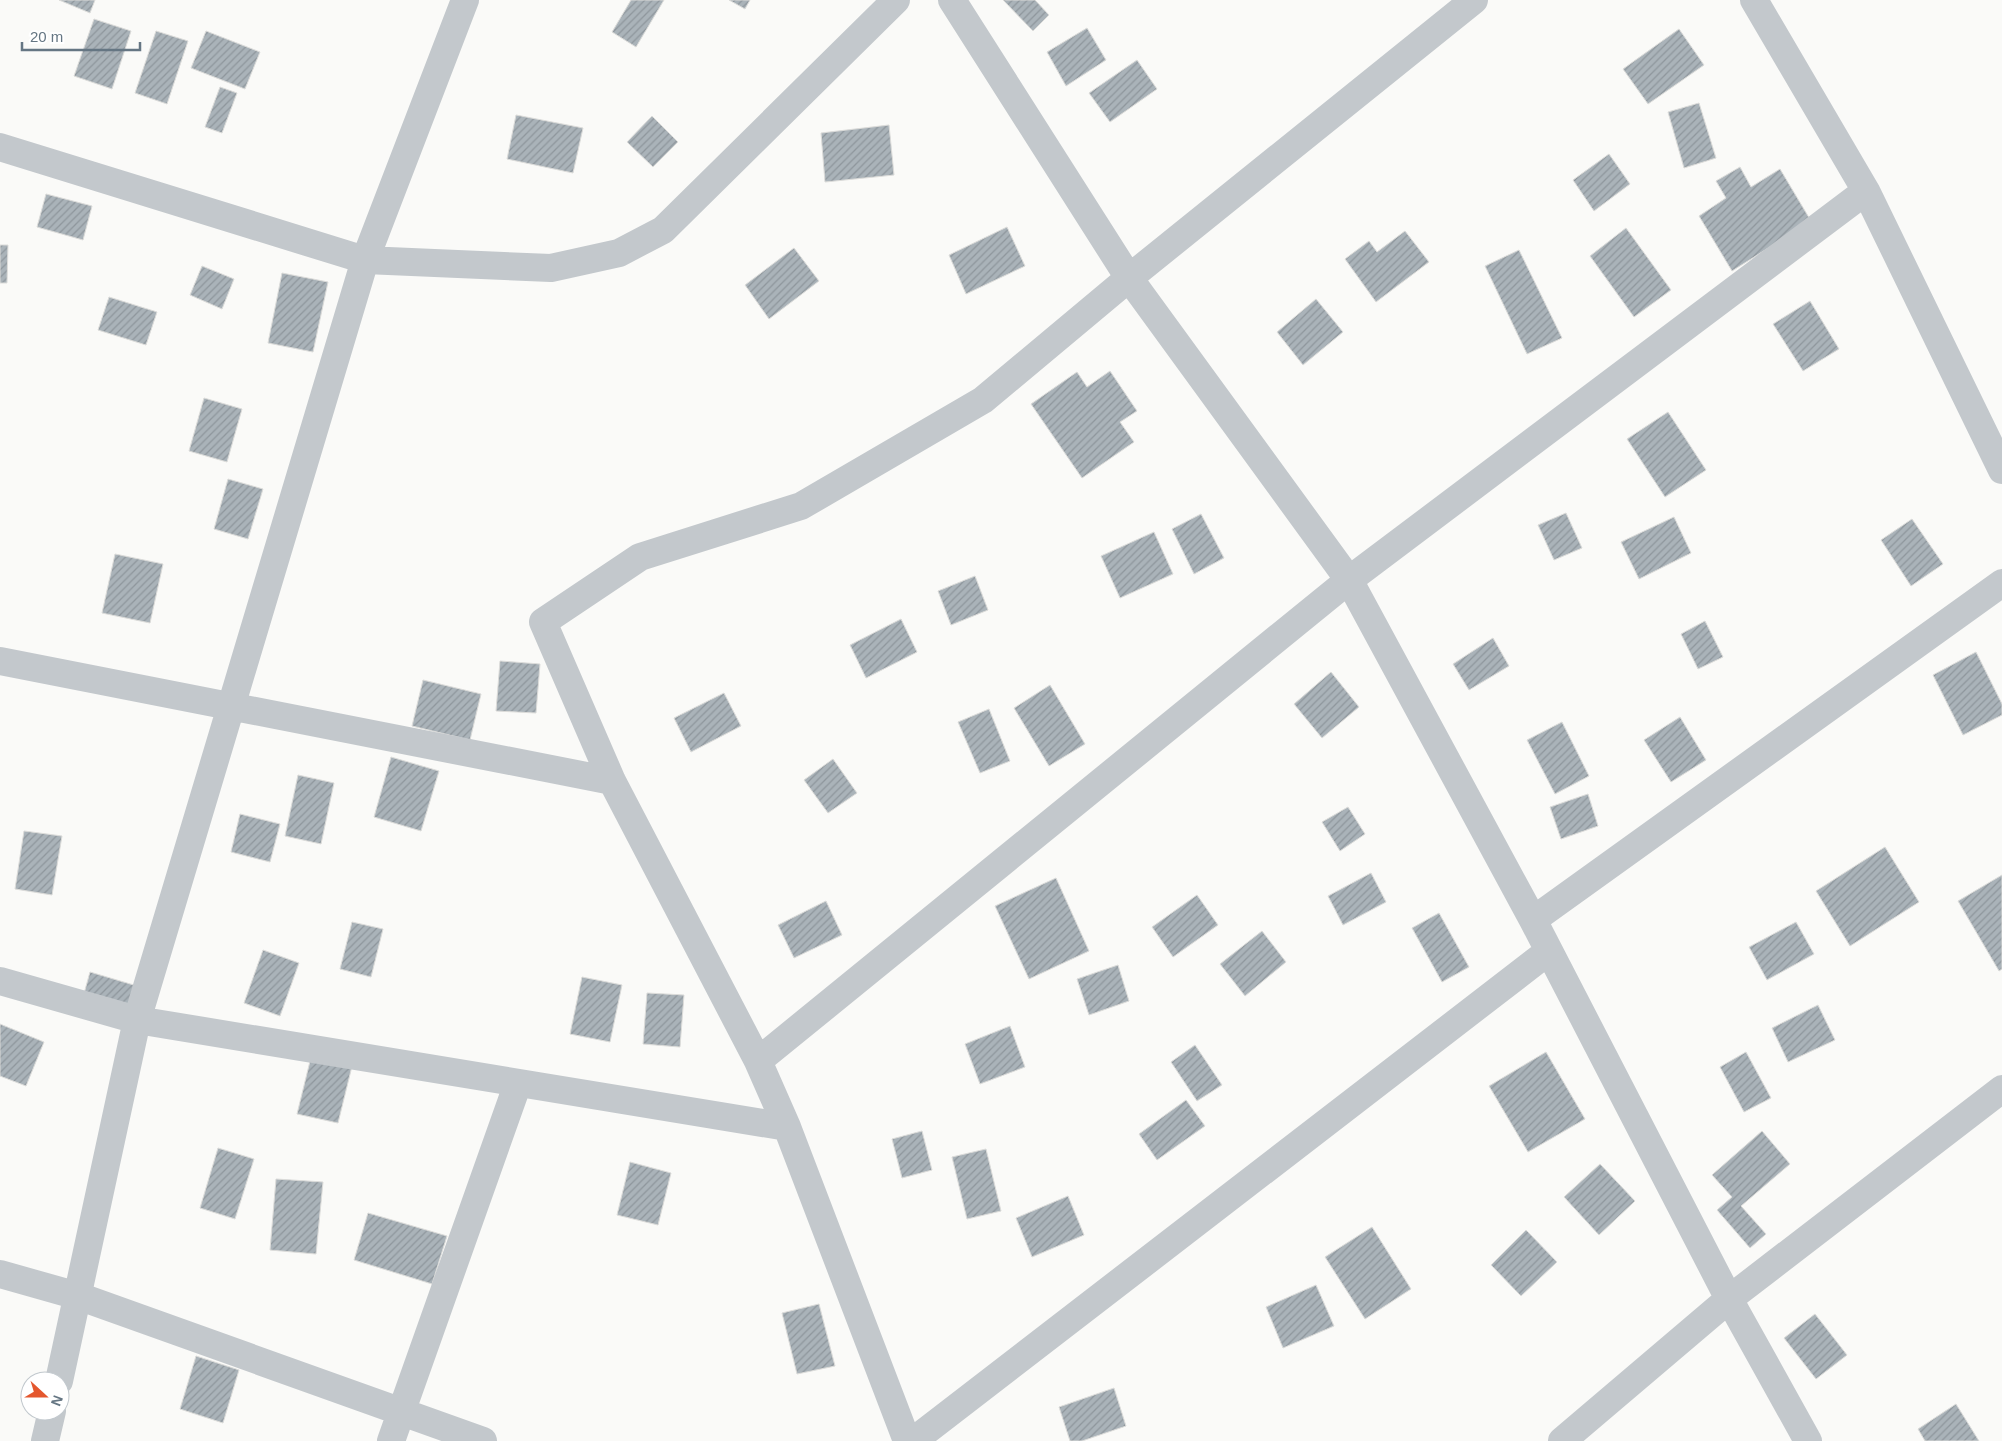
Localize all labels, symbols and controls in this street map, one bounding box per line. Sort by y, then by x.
scale bar [22,20,140,52]
text: 20 m [30,28,63,45]
north arrow [20,1371,70,1421]
text: N [48,1393,66,1408]

